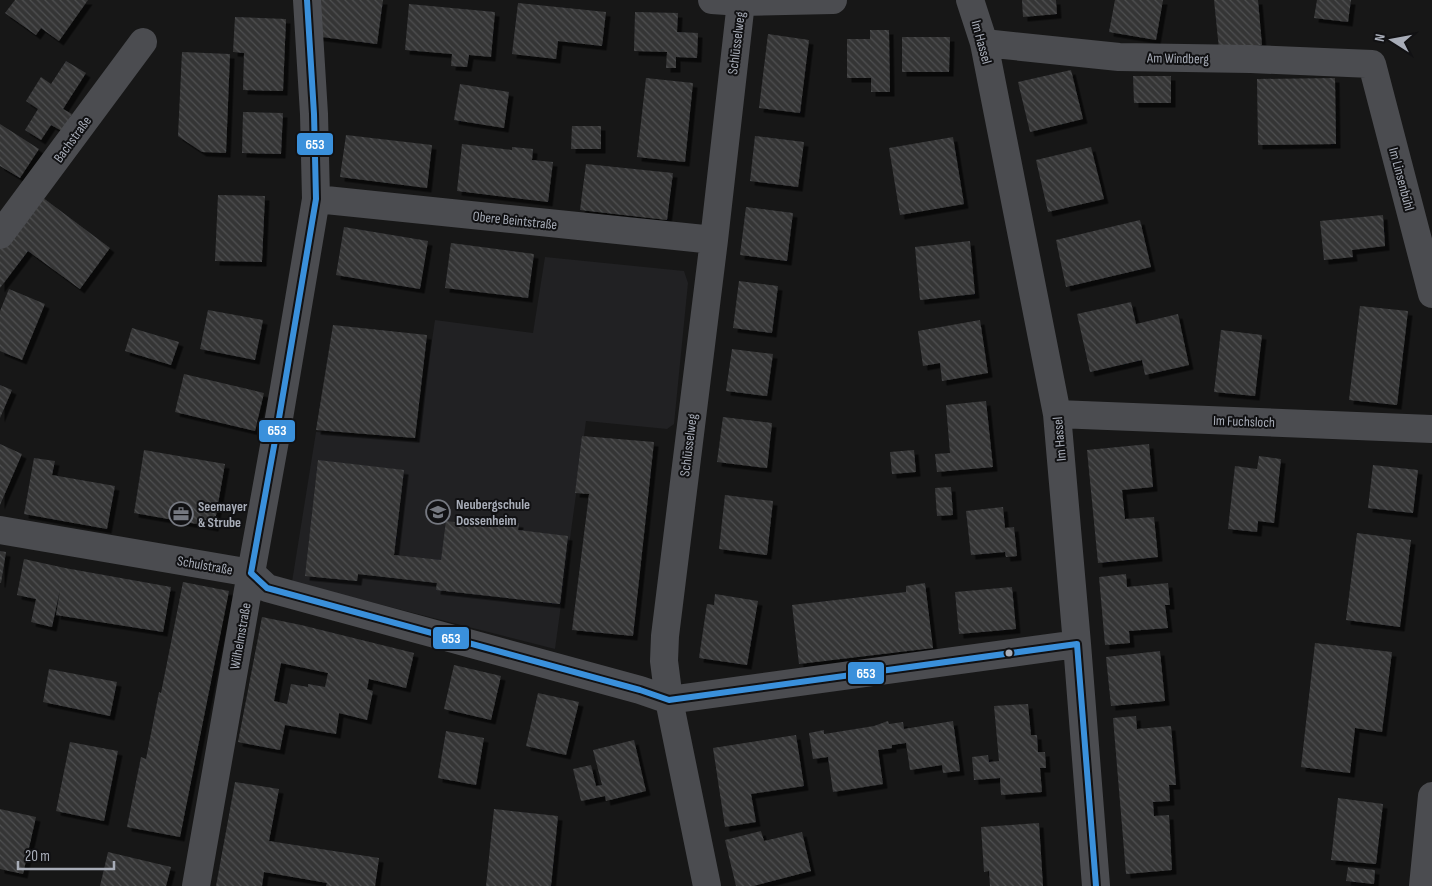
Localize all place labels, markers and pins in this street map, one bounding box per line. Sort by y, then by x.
place label: Neubergschule Dossenheim [456,496,530,529]
place label: Seemayer & Strube [198,498,248,531]
school or university icon: Neubergschule Dossenheim [425,499,451,525]
office icon: Seemayer & Strube [168,501,194,527]
unlabelled marker [1004,648,1014,658]

